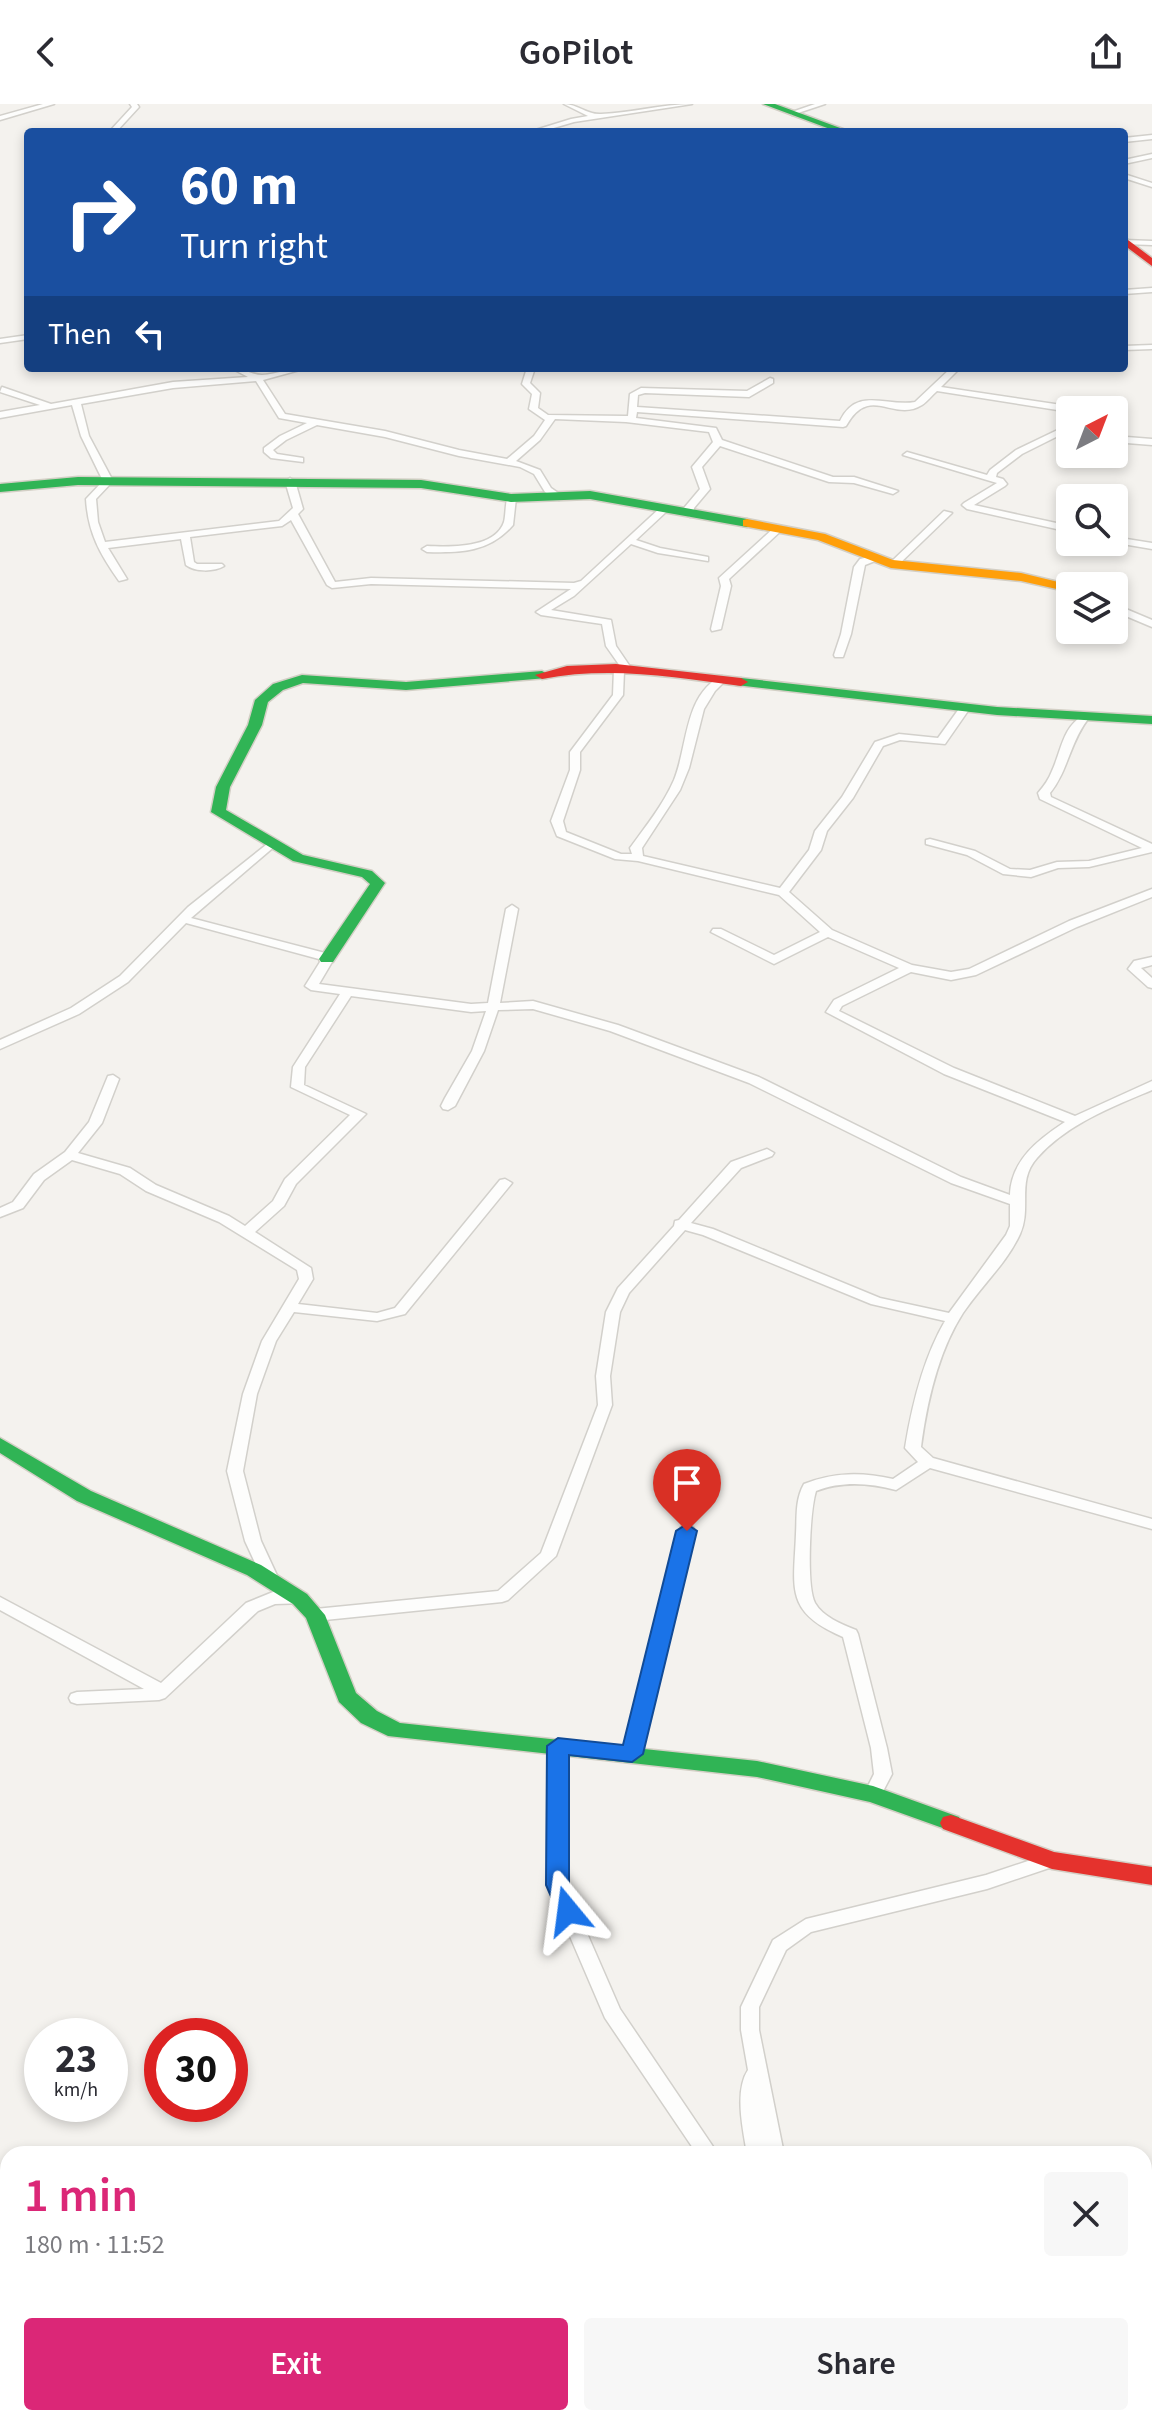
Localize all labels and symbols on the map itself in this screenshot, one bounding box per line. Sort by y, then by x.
north arrow [1056,396,1128,468]
pin [653,1449,721,1531]
position arrow [526,1869,610,1953]
speed limit sign: 30 [144,2018,248,2122]

